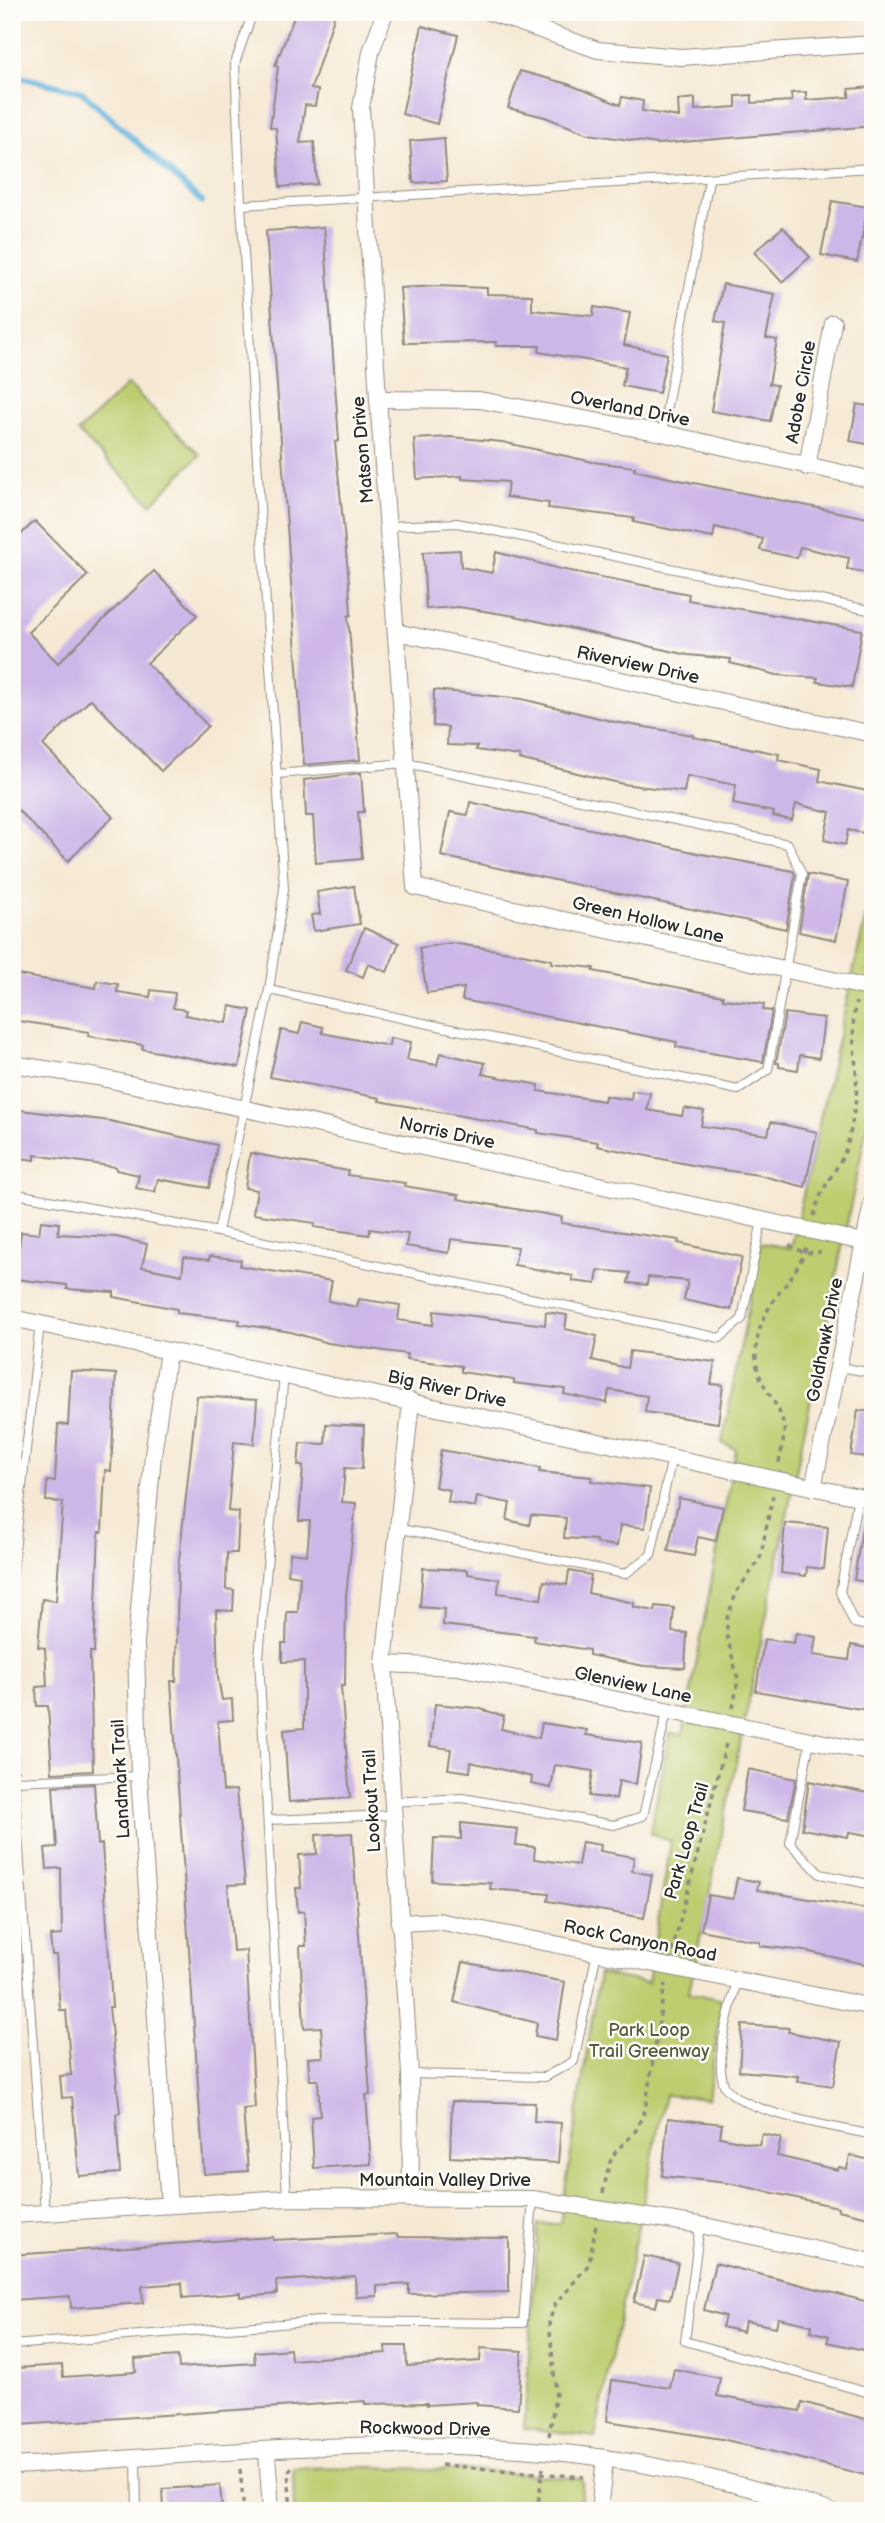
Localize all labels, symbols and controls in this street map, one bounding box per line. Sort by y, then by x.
street label: Adobe Circle [782,339,820,445]
street label: Overland Drive [569,387,692,431]
street label: Matson Drive [348,395,378,504]
street label: Riverview Drive [575,642,702,688]
street label: Green Hollow Lane [570,892,726,948]
street label: Norris Drive [397,1113,497,1153]
street label: Goldhawk Drive [803,1276,847,1404]
street label: Big River Drive [386,1366,509,1412]
street label: Glenview Lane [572,1662,694,1708]
street label: Landmark Trail [107,1719,135,1839]
street label: Lookout Trail [359,1749,385,1853]
street label: Park Loop Trail [660,1780,714,1902]
street label: Rock Canyon Road [562,1916,718,1966]
park label: Park Loop Trail Greenway [589,2020,710,2062]
street label: Mountain Valley Drive [359,2170,531,2191]
street label: Rockwood Drive [359,2417,491,2441]

